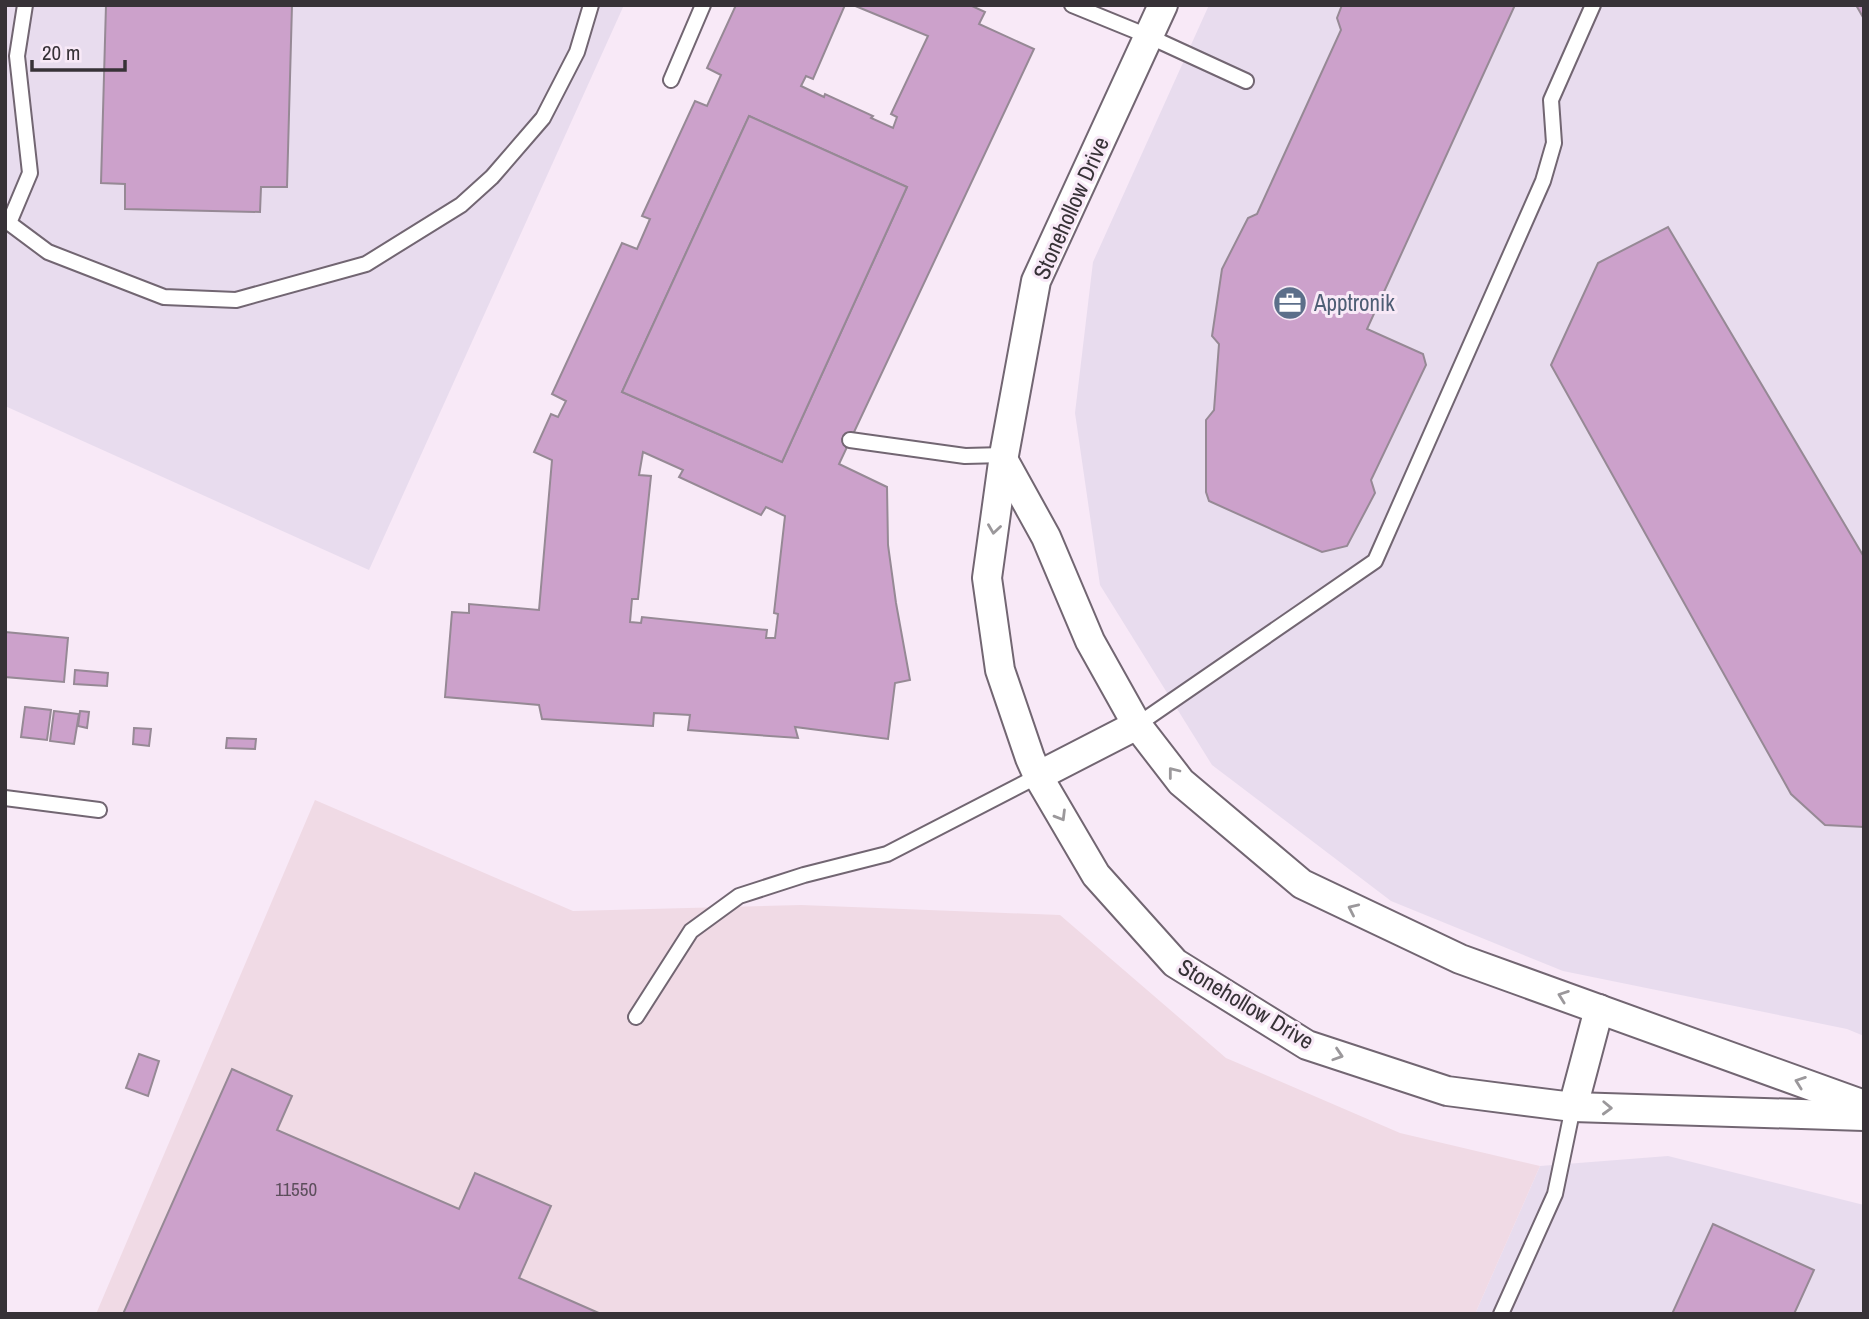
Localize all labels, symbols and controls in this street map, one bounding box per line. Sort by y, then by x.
scale bar [32,28,124,72]
text: 20 m [42,38,80,67]
street label: Stonehollow Drive [1025,132,1116,284]
office icon: Apptronik [1271,284,1309,322]
place label: Apptronik [1313,287,1395,318]
one-way arrow [987,523,1002,535]
one-way arrow [1169,767,1182,780]
one-way arrow [1053,808,1066,821]
one-way arrow [1348,903,1360,917]
street label: Stonehollow Drive [1173,951,1320,1056]
one-way arrow [1557,991,1569,1005]
one-way arrow [1331,1047,1343,1061]
one-way arrow [1794,1076,1806,1090]
one-way arrow [1602,1100,1613,1115]
house number: 11550 [275,1176,317,1202]

